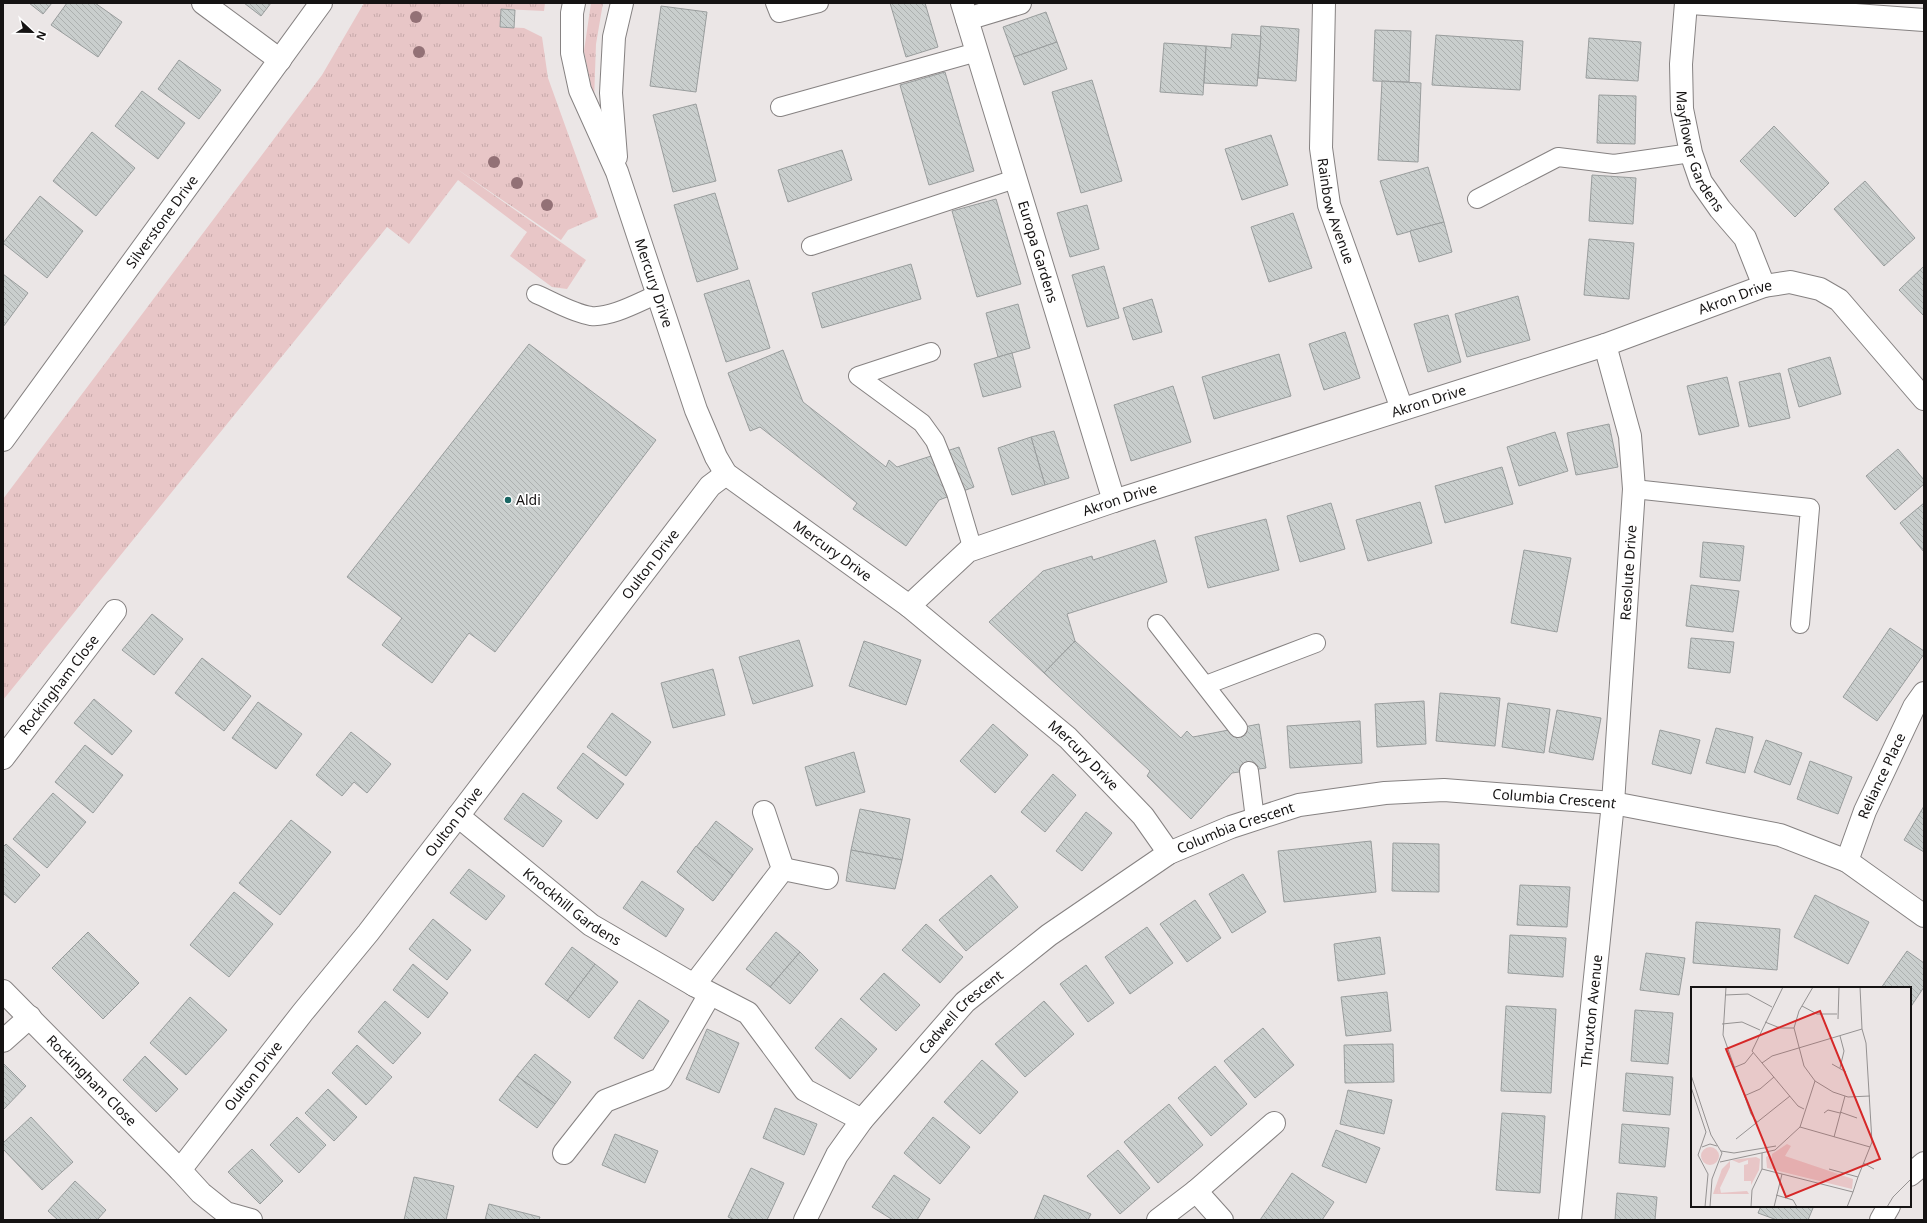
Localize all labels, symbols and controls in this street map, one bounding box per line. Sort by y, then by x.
north arrow [12,12,52,52]
text: N [33,29,50,43]
street label: Mayflower Gardens [1673,90,1729,215]
street label: Rainbow Avenue [1314,157,1359,267]
street label: Silverstone Drive [121,171,202,272]
street label: Europa Gardens [1014,198,1063,305]
street label: Mercury Drive [631,236,678,330]
street label: Akron Drive [1695,275,1773,319]
street label: Akron Drive [1389,380,1468,421]
street label: Akron Drive [1080,478,1159,520]
place label: Aldi [516,490,541,509]
marker: Aldi [503,495,513,505]
street label: Mercury Drive [790,516,876,585]
street label: Resolute Drive [1615,524,1641,621]
street label: Oulton Drive [617,525,683,603]
street label: Rockingham Close [14,630,103,738]
street label: Mercury Drive [1044,715,1123,794]
street label: Reliance Place [1853,729,1910,821]
street label: Oulton Drive [420,782,486,860]
street label: Columbia Crescent [1492,784,1618,812]
street label: Columbia Crescent [1174,797,1296,858]
street label: Knockhill Gardens [519,863,625,950]
street label: Thruxton Avenue [1576,954,1606,1068]
street label: Cadwell Crescent [914,965,1007,1058]
inset map [1691,987,1911,1207]
street label: Rockingham Close [43,1030,141,1130]
street label: Oulton Drive [219,1037,286,1115]

